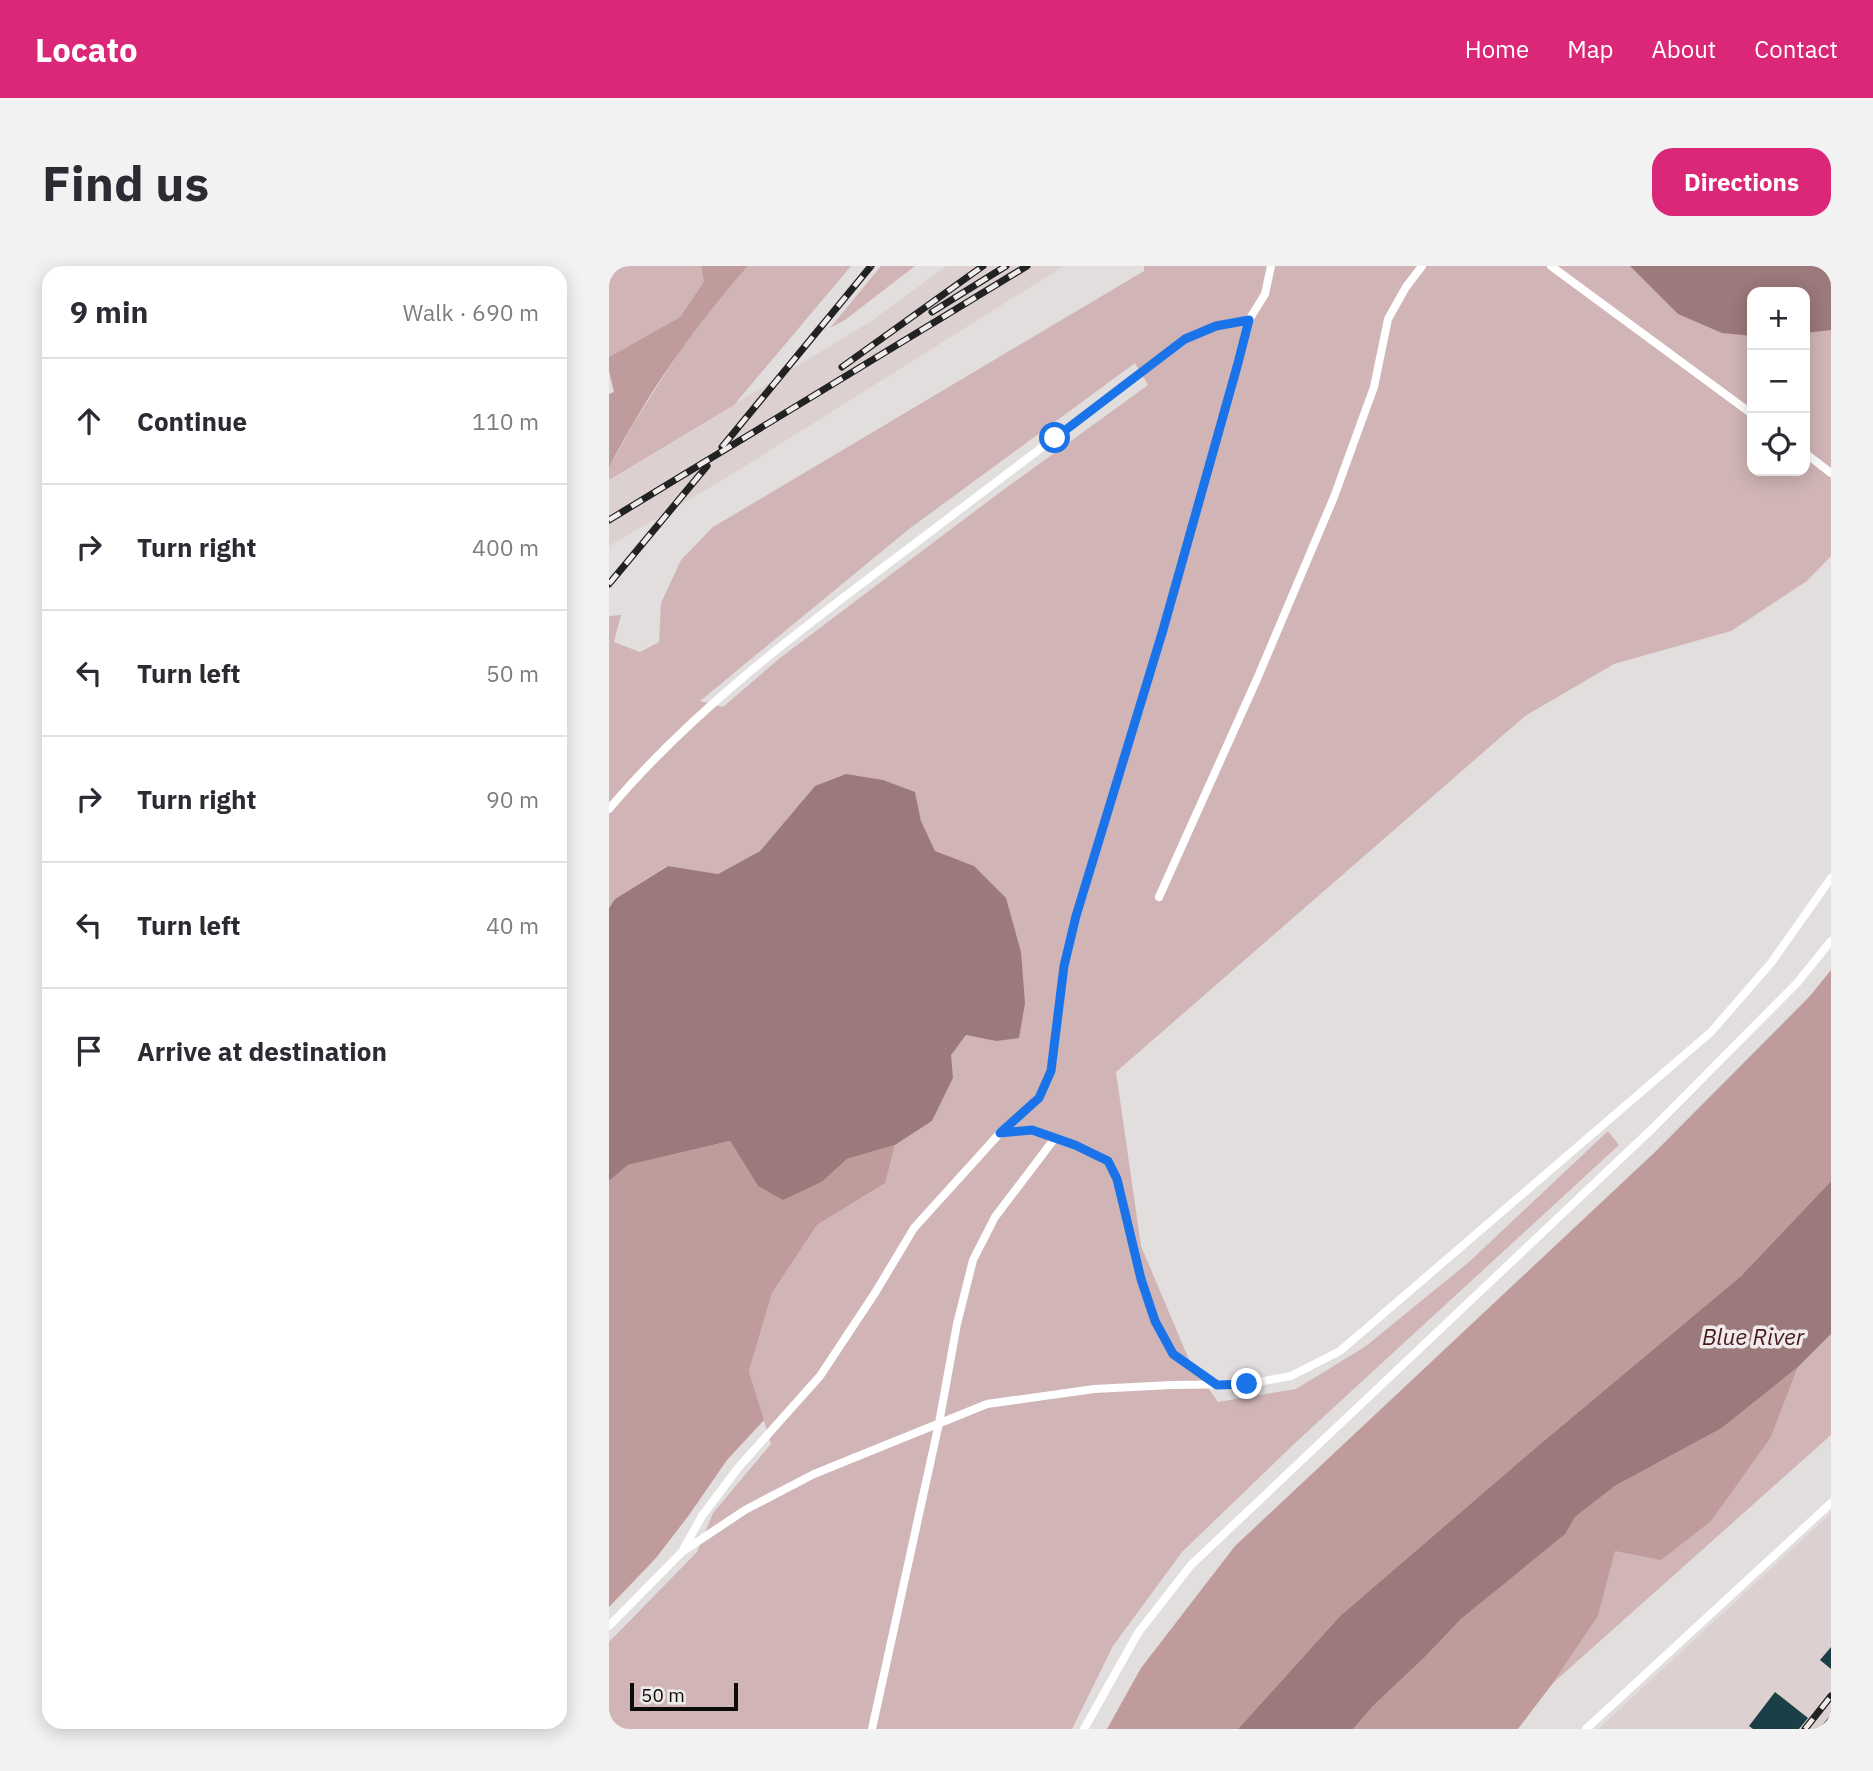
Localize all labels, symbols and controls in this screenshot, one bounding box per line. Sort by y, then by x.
text: Locato [35,28,138,71]
text: Home [1465,33,1529,65]
text: Map [1567,33,1613,65]
text: About [1651,33,1716,65]
text: Contact [1754,33,1838,65]
button: Directions [1652,148,1831,216]
text: Find us [42,151,209,214]
map controls [1747,287,1810,476]
button: + [1747,287,1810,350]
text: 9 min [70,292,148,331]
text: Walk · 690 m [403,297,539,327]
button: − [1747,350,1810,413]
icon: ahead [70,402,108,440]
text: Continue [137,404,247,438]
text: 110 m [472,406,539,436]
button: locate [1747,413,1810,476]
route start [1039,422,1070,453]
icon: right [70,528,108,566]
text: Turn right [137,530,256,564]
text: 400 m [472,532,539,562]
icon: left [70,654,108,692]
text: Turn left [137,656,240,690]
text: 50 m [486,658,539,688]
icon: right [70,780,108,818]
text: Turn right [137,782,256,816]
text: 90 m [486,784,539,814]
icon: left [70,906,108,944]
text: Turn left [137,908,240,942]
text: 40 m [486,910,539,940]
icon: arrive [70,1032,108,1070]
text: Arrive at destination [137,1034,387,1068]
water label: Blue River [1702,1321,1805,1351]
route end [1231,1368,1262,1399]
scale bar [630,1680,739,1712]
text: 50 m [641,1683,685,1707]

